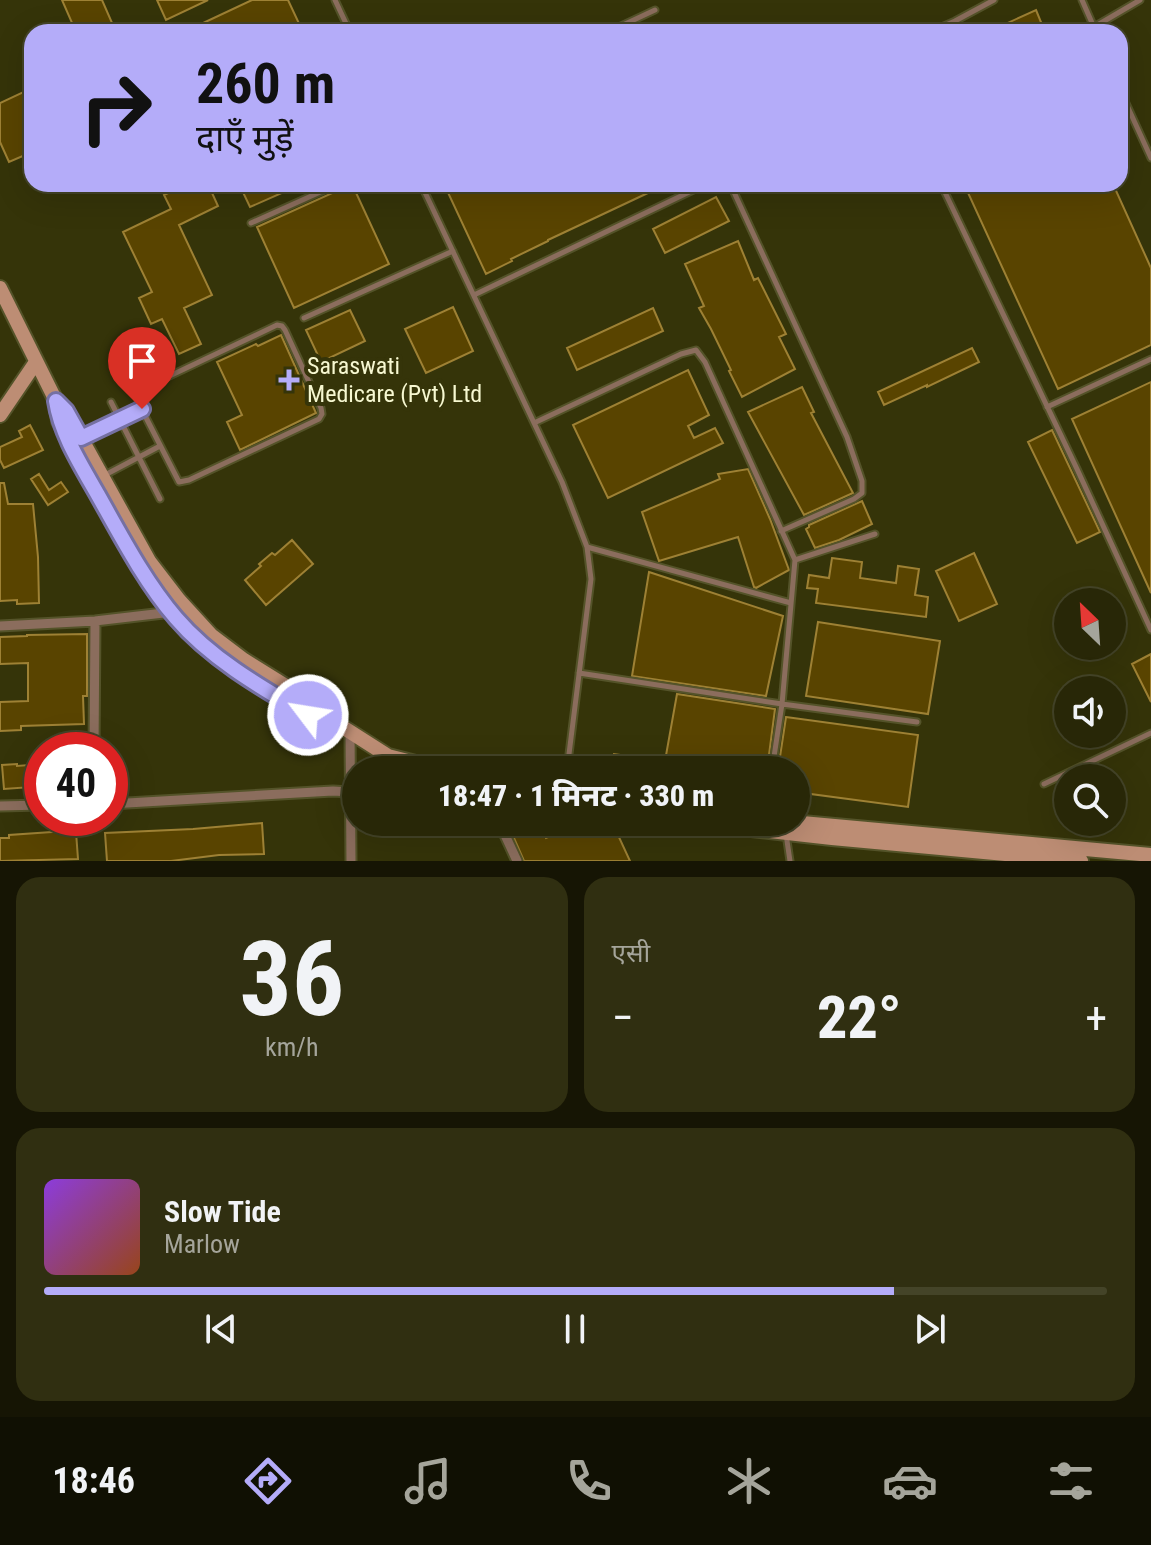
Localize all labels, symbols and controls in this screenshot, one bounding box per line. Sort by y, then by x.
text: 260 m [196,51,335,117]
icon: right [64,56,168,160]
text: दाएँ मुड़ें [196,118,293,160]
pin [108,327,176,409]
icon: arrive [120,339,164,383]
place label: Saraswati Medicare (Pvt) Ltd [307,352,482,408]
marker: Saraswati Medicare (Pvt) Ltd [278,369,300,391]
north arrow [1054,588,1126,660]
map controls [1054,588,1126,836]
position arrow [266,673,350,757]
button: sound [1054,676,1126,748]
speed limit sign: 40 [24,732,128,836]
button: search [1054,764,1126,836]
text: 18:47 · 1 मिनट · 330 m [438,778,714,813]
text: 36 [239,919,344,1040]
text: एसी [612,938,650,968]
text: 22° [817,982,902,1053]
text: − [612,992,634,1044]
text: + [1085,992,1107,1044]
text: km/h [265,1032,319,1062]
text: Slow Tide [164,1194,281,1229]
text: Marlow [164,1229,240,1259]
icon: previous [199,1307,243,1351]
icon: pause [553,1307,597,1351]
icon: next [908,1307,952,1351]
icon: directions [240,1453,296,1509]
icon: music [400,1453,456,1509]
icon: phone [561,1453,617,1509]
icon: climate [721,1453,777,1509]
icon: car [882,1453,938,1509]
icon: filters [1043,1453,1099,1509]
text: 18:46 [52,1460,135,1502]

